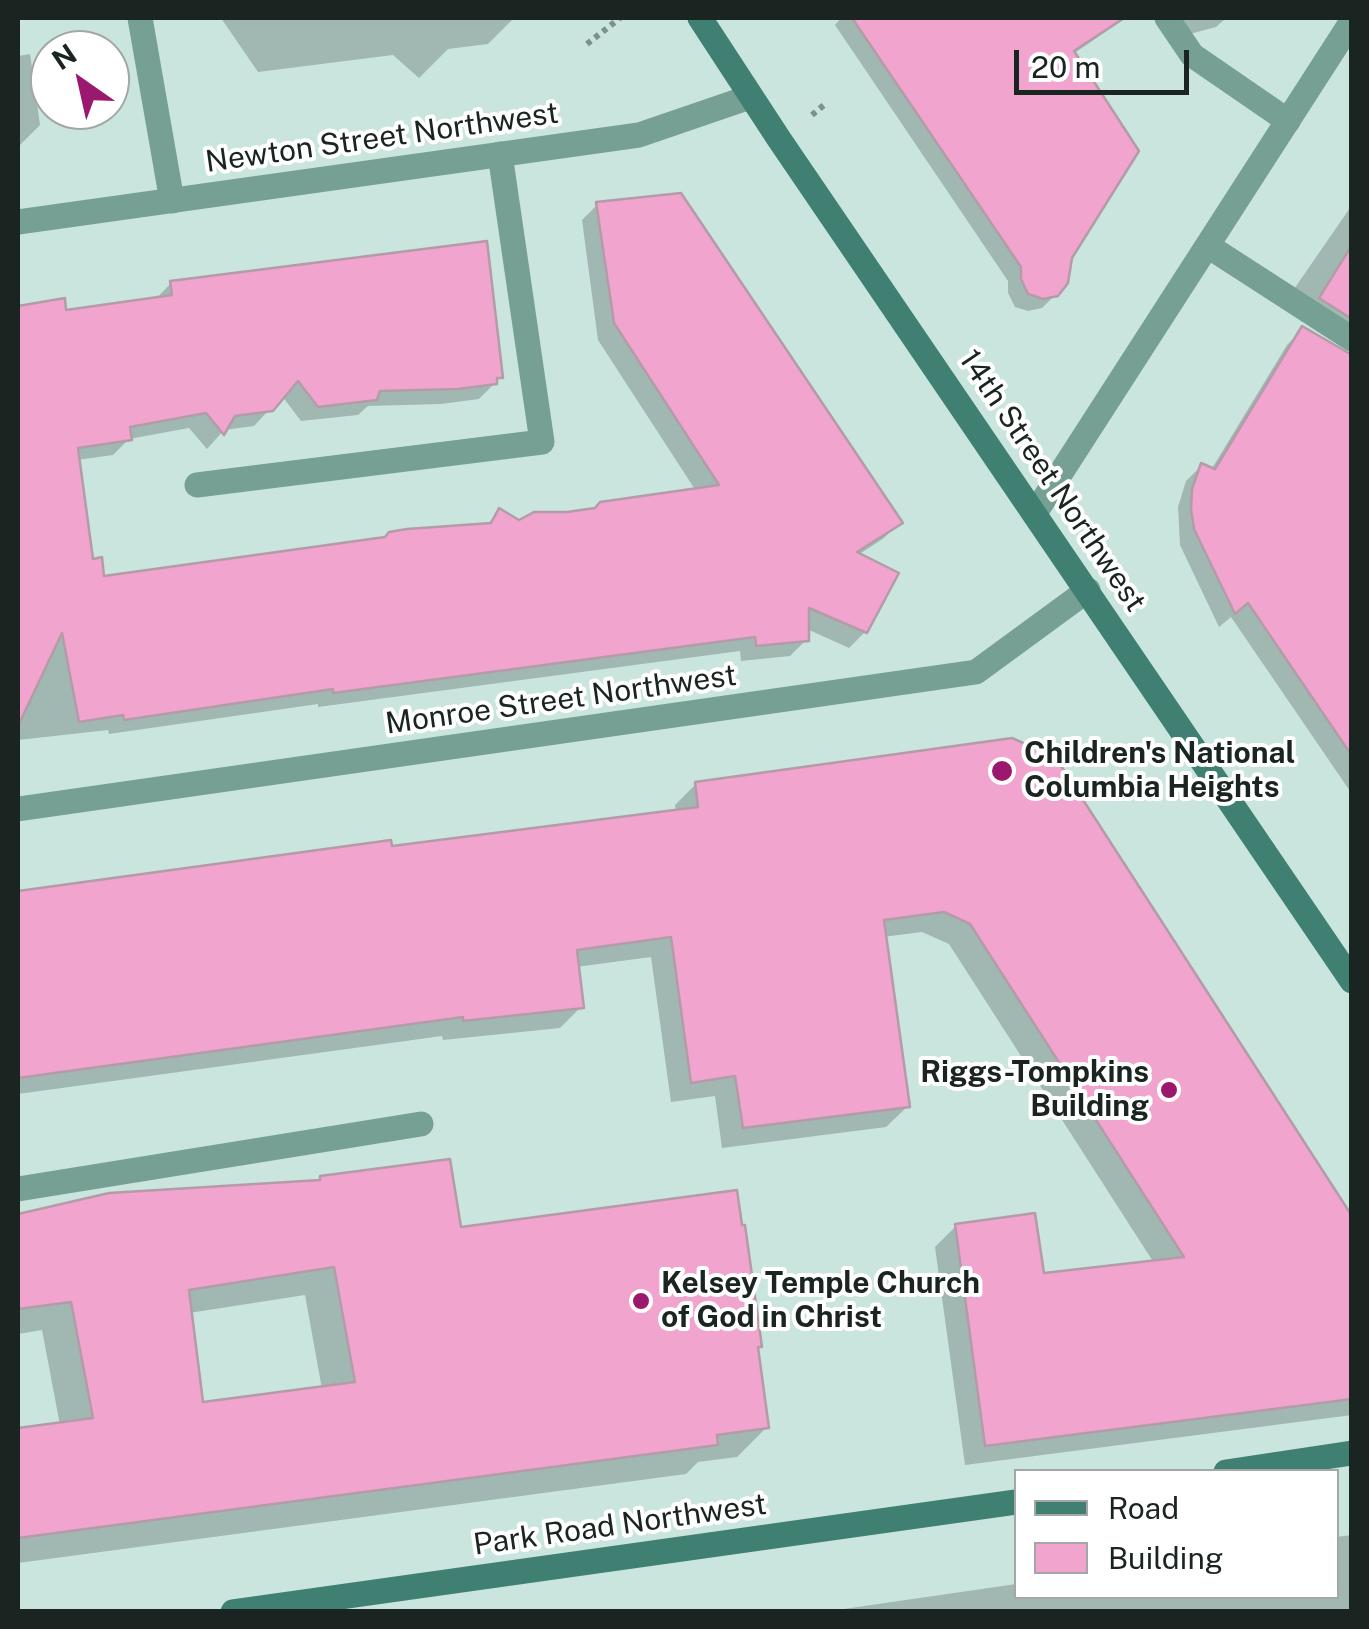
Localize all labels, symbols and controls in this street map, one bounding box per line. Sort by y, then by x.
north arrow [30,30,130,130]
scale bar [1019,30,1194,92]
text: N [46,37,82,76]
text: 20 m [1031,49,1100,85]
street label: Newton Street Northwest [203,95,561,181]
street label: 14th Street Northwest [951,343,1153,619]
street label: Monroe Street Northwest [383,658,739,742]
place label: Children's National Columbia Heights [1024,736,1295,806]
marker: Children's National Columbia Heights [989,758,1015,784]
place label: Riggs-Tompkins Building [920,1055,1149,1126]
marker: Riggs-Tompkins Building [1158,1079,1180,1101]
place label: Kelsey Temple Church of God in Christ [661,1266,980,1336]
marker: Kelsey Temple Church of God in Christ [630,1290,652,1312]
legend [1014,1469,1339,1599]
street label: Park Road Northwest [471,1487,769,1563]
text: Road [1108,1490,1179,1526]
text: Building [1108,1540,1223,1576]

